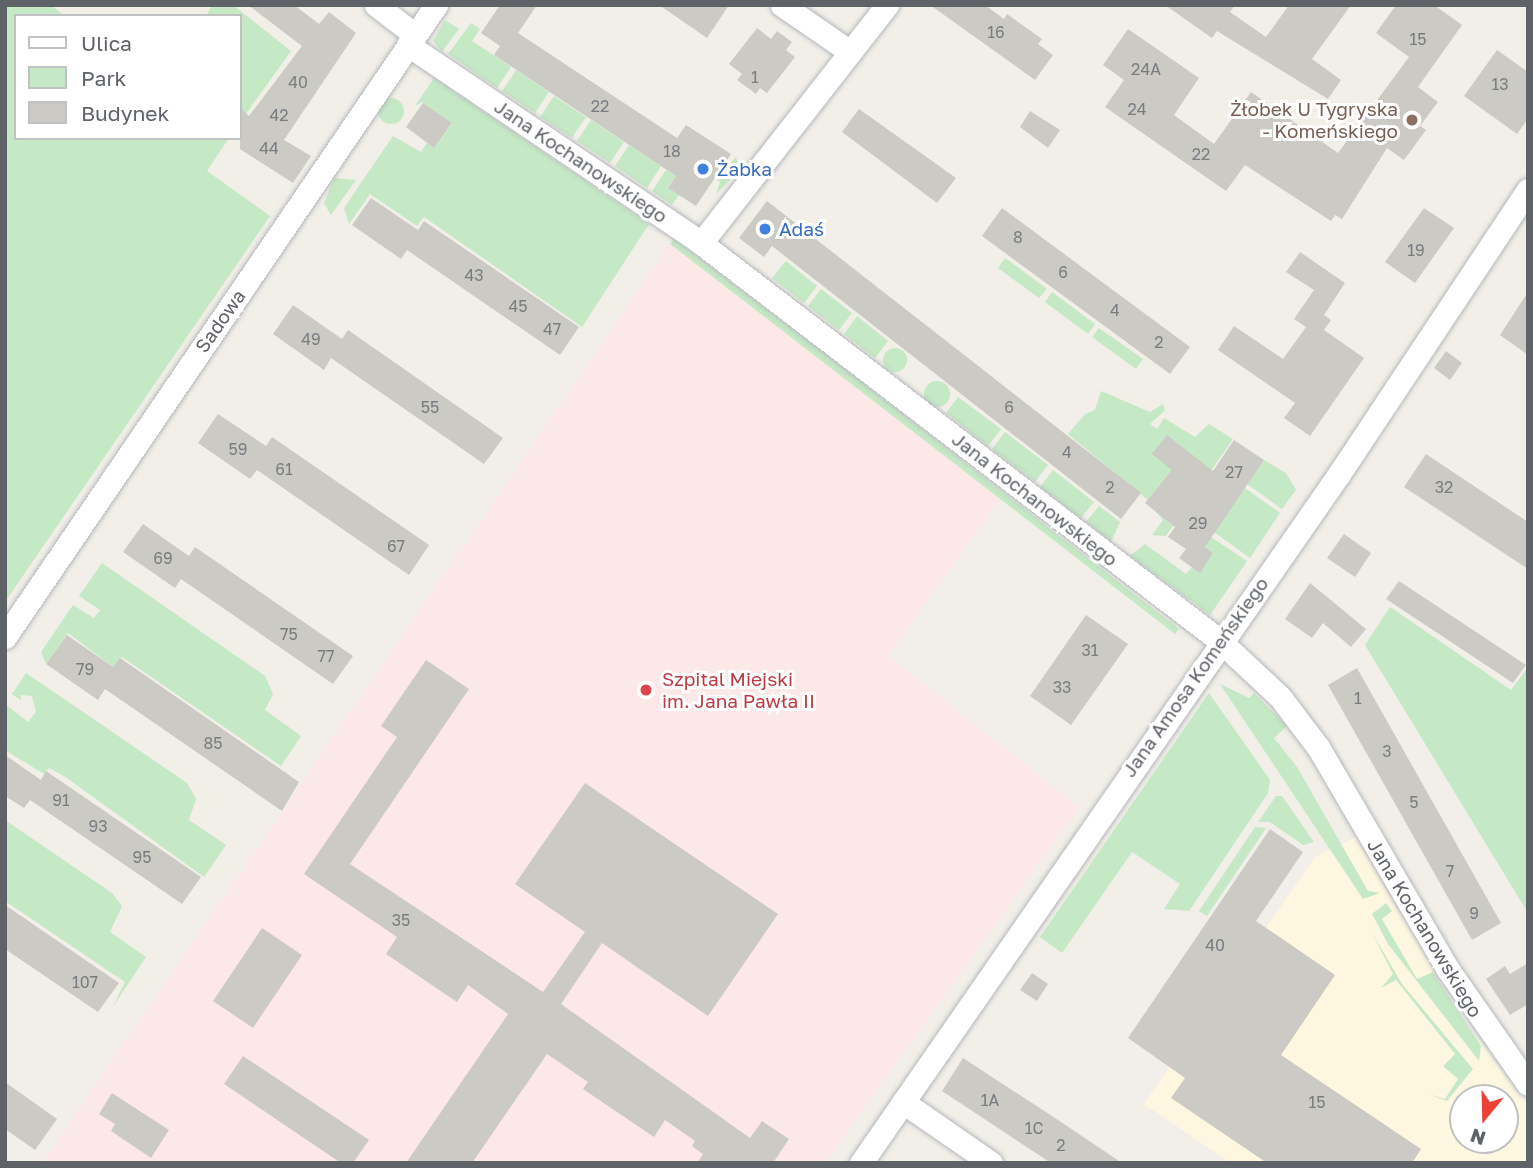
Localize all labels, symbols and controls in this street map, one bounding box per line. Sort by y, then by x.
legend [14,14,242,140]
house number: 16 [987,22,1005,42]
house number: 15 [1409,29,1427,49]
text: Ulica [81,30,132,56]
house number: 24A [1131,59,1161,79]
text: Park [81,65,126,91]
house number: 1 [751,67,759,87]
house number: 40 [288,72,308,92]
house number: 13 [1491,74,1509,94]
street label: Jana Kochanowskiego [490,95,672,227]
house number: 22 [591,96,609,116]
place label: Żłobek U Tygryska - Komeńskiego [1230,98,1398,142]
house number: 24 [1127,99,1147,119]
text: Budynek [81,100,169,126]
house number: 42 [269,105,289,125]
marker: Żłobek U Tygryska - Komeńskiego [1404,112,1420,128]
house number: 44 [259,138,279,158]
house number: 18 [663,141,681,161]
house number: 22 [1192,144,1210,164]
place label: Żabka [717,158,772,180]
marker: Żabka [695,161,711,177]
place label: Adaś [779,218,824,240]
marker: Adaś [757,221,773,237]
house number: 8 [1013,227,1023,247]
house number: 19 [1407,240,1425,260]
house number: 6 [1058,262,1068,282]
house number: 43 [464,265,484,285]
street label: Sadowa [190,285,250,357]
house number: 45 [508,296,528,316]
house number: 4 [1110,300,1120,320]
house number: 47 [543,319,561,339]
house number: 49 [301,329,321,349]
house number: 2 [1154,332,1164,352]
house number: 55 [421,397,439,417]
house number: 6 [1004,397,1014,417]
street label: Jana Kochanowskiego [948,427,1122,571]
house number: 59 [229,439,247,459]
house number: 4 [1062,442,1072,462]
house number: 61 [275,459,293,479]
house number: 27 [1225,462,1243,482]
house number: 2 [1105,477,1115,497]
house number: 32 [1435,477,1453,497]
house number: 29 [1189,513,1207,533]
house number: 67 [387,536,405,556]
house number: 69 [153,548,173,568]
street label: Jana Amosa Komeńskiego [1117,573,1273,781]
house number: 75 [280,624,298,644]
house number: 31 [1081,640,1099,660]
house number: 77 [318,646,334,666]
house number: 79 [76,659,94,679]
place label: Szpital Miejski im. Jana Pawła II [662,668,815,712]
house number: 33 [1053,677,1071,697]
marker: Szpital Miejski im. Jana Pawła II [636,680,656,700]
house number: 1 [1354,688,1362,708]
house number: 85 [203,733,223,753]
house number: 3 [1382,741,1392,761]
house number: 91 [52,790,70,810]
house number: 5 [1409,792,1419,812]
house number: 93 [88,816,108,836]
street label: Jana Kochanowskiego [1363,835,1487,1021]
house number: 95 [133,847,151,867]
house number: 7 [1446,861,1454,881]
house number: 9 [1469,903,1479,923]
house number: 35 [392,910,410,930]
house number: 40 [1205,935,1225,955]
house number: 107 [72,972,98,992]
north arrow [1449,1084,1519,1154]
house number: 1A [981,1090,999,1110]
house number: 15 [1308,1092,1326,1112]
house number: 1C [1025,1118,1043,1138]
text: N [1467,1124,1488,1151]
house number: 2 [1056,1135,1066,1155]

